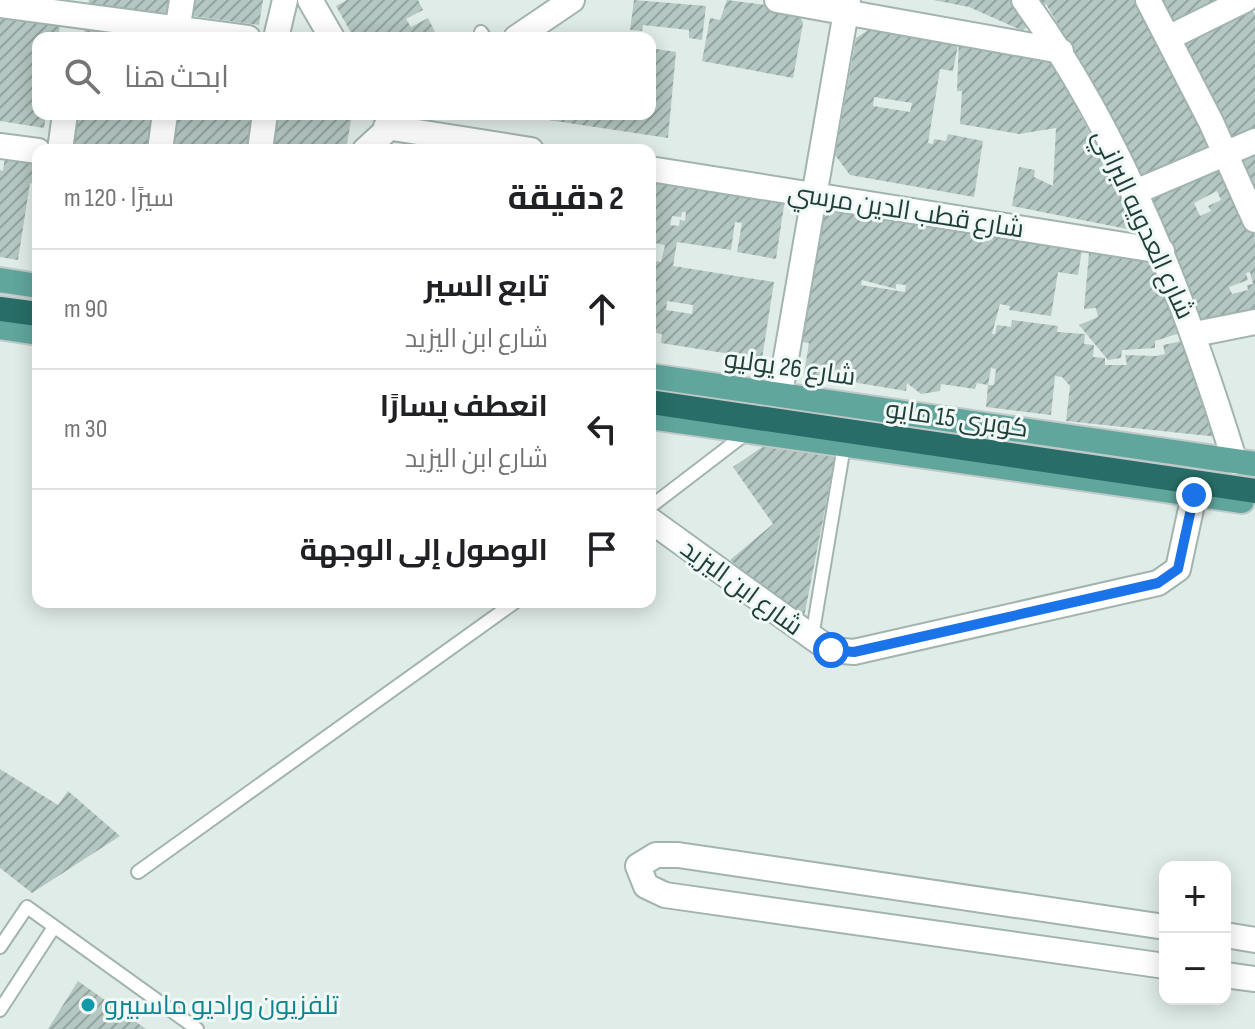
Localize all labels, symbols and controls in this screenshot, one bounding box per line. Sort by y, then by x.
search box [32,32,656,120]
icon: search [60,54,104,98]
text: ابحث هنا [124,60,229,96]
street label: شارع العدويه البراني [1081,125,1200,326]
street label: شارع قطب الدين مرسي [785,177,1026,247]
text: 2 دقيقة [508,178,624,219]
text: سيرًا · 120 m [64,183,174,214]
text: تابع السير [424,269,548,305]
icon: ahead [580,287,624,331]
text: 90 m [64,294,108,325]
text: شارع ابن اليزيد [405,324,548,355]
street label: شارع 26 يوليو [722,344,858,393]
text: انعطف يسارًا [380,389,548,425]
street label: كوبرى 15 مايو [884,394,1030,445]
icon: left [580,407,624,451]
text: 30 m [64,414,107,445]
text: شارع ابن اليزيد [405,444,548,475]
route end [1176,477,1212,513]
icon: arrive [580,527,624,571]
text: الوصول إلى الوجهة [300,533,548,569]
street label: شارع ابن اليزيد [674,534,808,643]
route start [813,632,849,668]
map controls [1159,861,1231,1005]
button: + [1159,861,1231,933]
button: − [1159,933,1231,1005]
place label: تلفزيون وراديو ماسبيرو [104,991,339,1022]
marker: تلفزيون وراديو ماسبيرو [79,996,97,1014]

